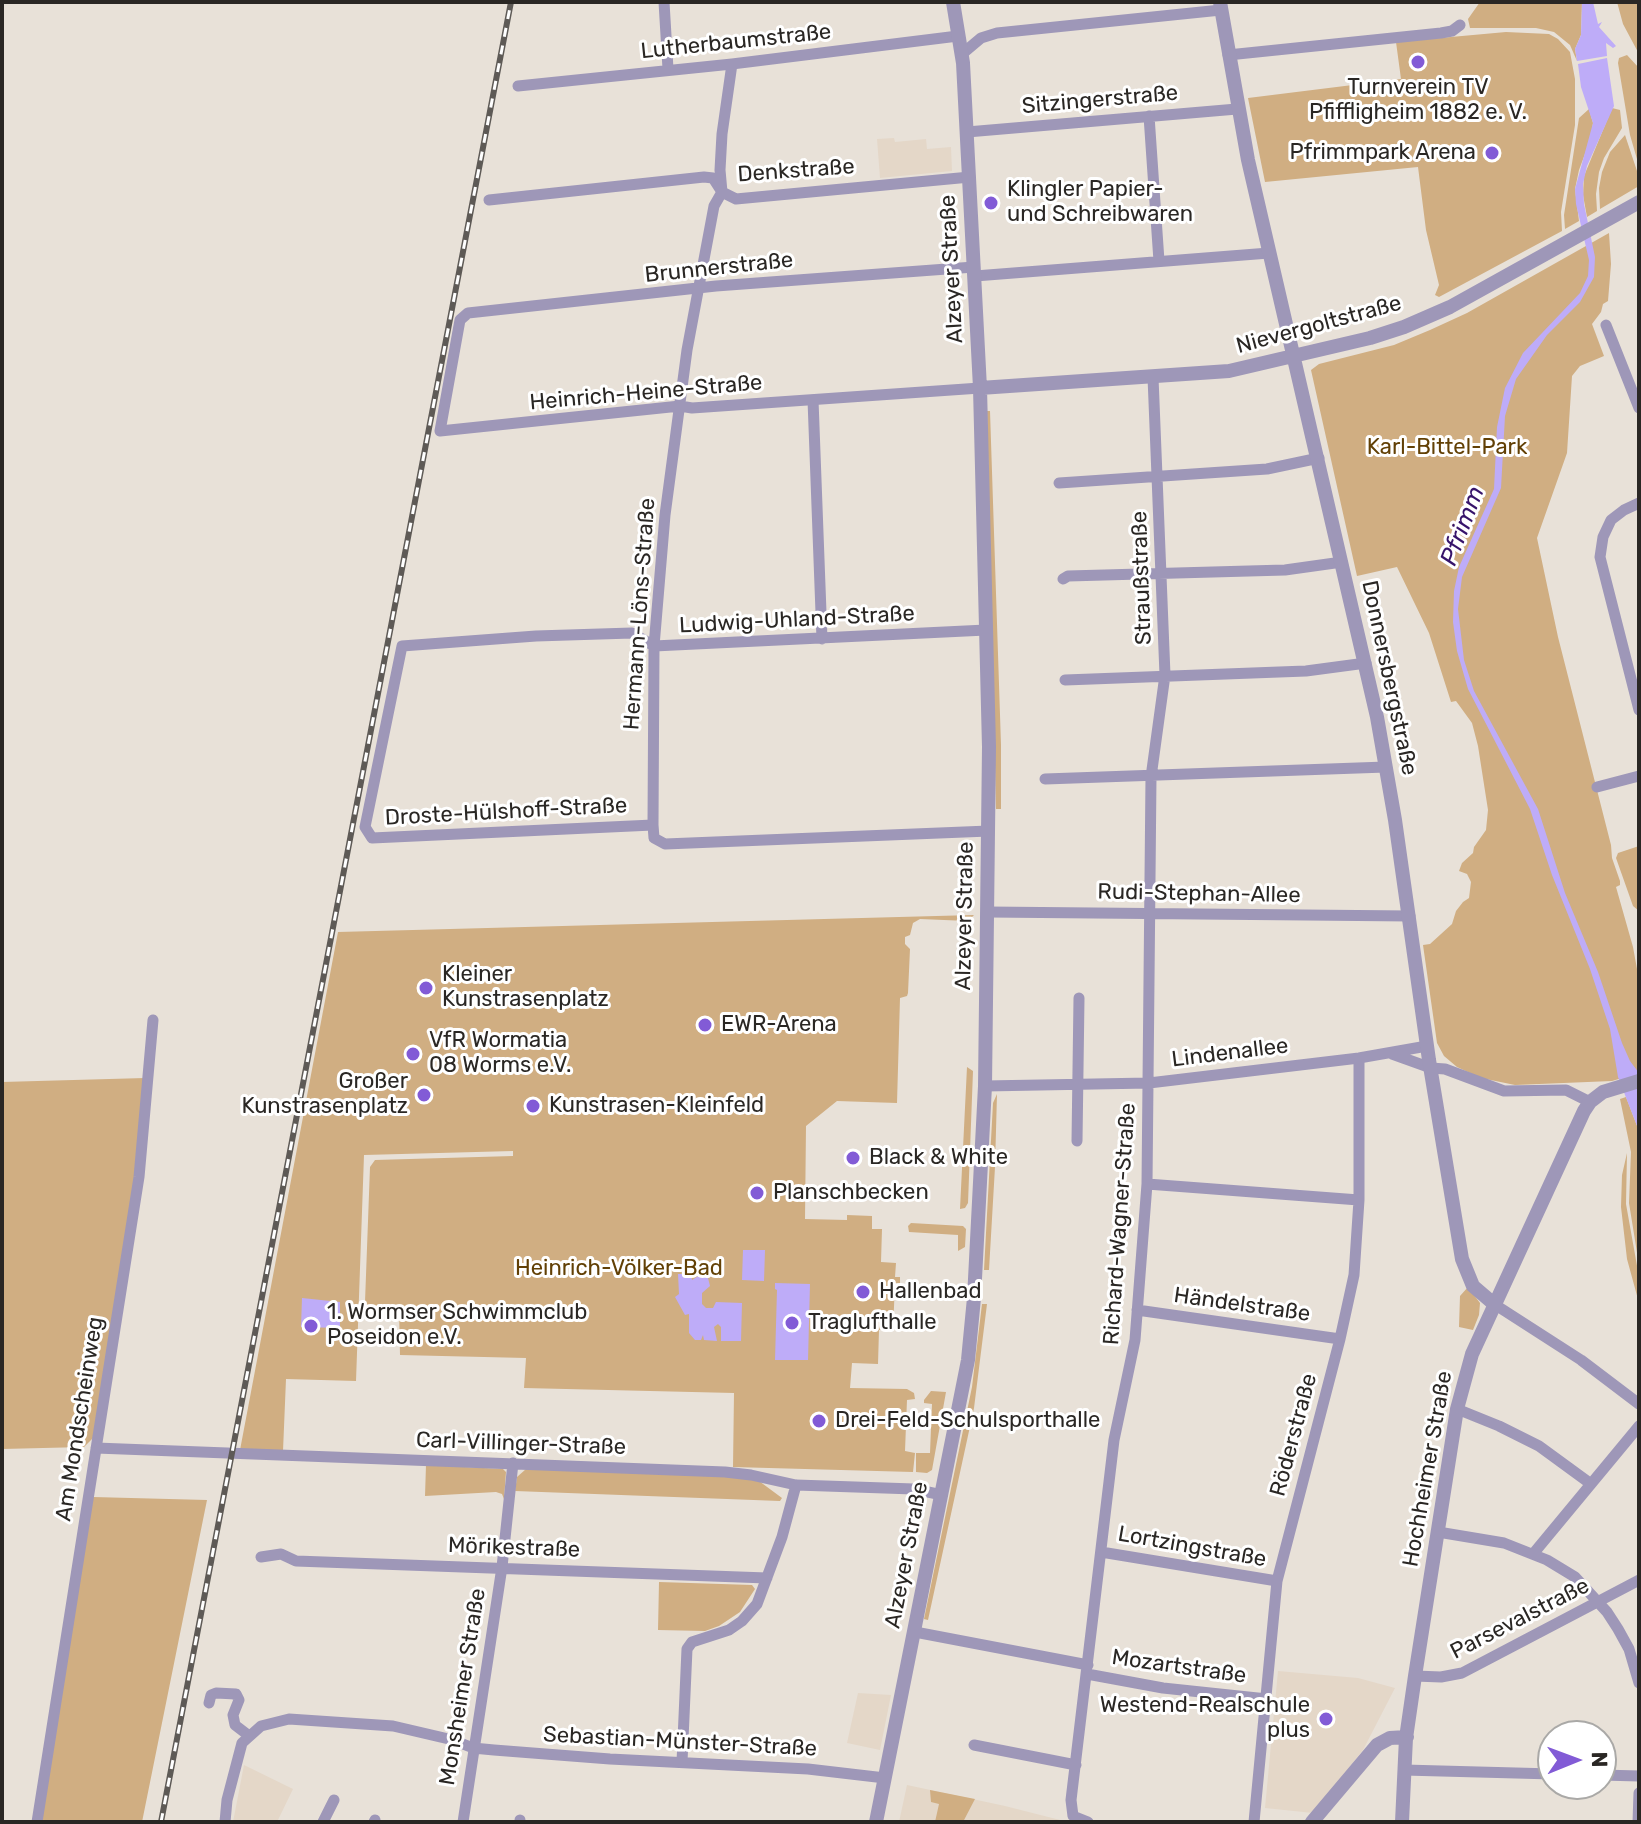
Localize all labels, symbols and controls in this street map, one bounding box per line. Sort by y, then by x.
street label: Lutherbaumstraße [639,19,833,65]
marker: Turnverein TV Pfiffligheim 1882 e. V. [1409,53,1427,71]
place label: Turnverein TV Pfiffligheim 1882 e. V. [1309,75,1527,126]
street label: Sitzingerstraße [1021,80,1179,120]
place label: Pfrimmpark Arena [1290,140,1476,166]
marker: Pfrimmpark Arena [1483,144,1501,162]
street label: Denkstraße [737,154,855,188]
place label: Klingler Papier- und Schreibwaren [1007,177,1193,228]
street label: Alzeyer Straße [935,194,969,344]
marker: Klingler Papier- und Schreibwaren [982,194,1000,212]
street label: Brunnerstraße [644,247,794,289]
street label: Nievergoltstraße [1234,290,1404,360]
street label: Heinrich-Heine-Straße [529,370,763,416]
park label: Karl-Bittel-Park [1367,435,1527,461]
water label: Pfrimm [1435,482,1491,570]
street label: Hermann-Löns-Straße [619,497,661,731]
street label: Straußstraße [1126,510,1158,646]
street label: Donnersbergstraße [1355,578,1423,778]
street label: Ludwig-Uhland-Straße [679,601,915,639]
street label: Droste-Hülshoff-Straße [384,792,628,832]
street label: Alzeyer Straße [951,841,979,991]
street label: Rudi-Stephan-Allee [1097,879,1301,909]
place label: Kleiner Kunstrasenplatz [442,962,609,1014]
marker: Kleiner Kunstrasenplatz [417,979,435,997]
place label: EWR-Arena [721,1012,837,1038]
marker: EWR-Arena [696,1016,714,1034]
place label: VfR Wormatia 08 Worms e.V. [429,1028,571,1080]
street label: Lindenallee [1170,1033,1290,1073]
marker: VfR Wormatia 08 Worms e.V. [404,1045,422,1063]
place label: Großer Kunstrasenplatz [241,1069,408,1120]
marker: Großer Kunstrasenplatz [415,1086,433,1104]
place label: Kunstrasen-Kleinfeld [549,1093,764,1119]
marker: Kunstrasen-Kleinfeld [524,1097,542,1115]
street label: Richard-Wagner-Straße [1098,1102,1142,1346]
place label: Black & White [869,1145,1008,1171]
marker: Black & White [844,1149,862,1167]
place label: Planschbecken [773,1180,929,1206]
marker: Planschbecken [748,1184,766,1202]
park label: Heinrich-Völker-Bad [515,1256,723,1282]
place label: Hallenbad [879,1279,982,1305]
street label: Händelstraße [1172,1282,1312,1328]
marker: Hallenbad [854,1283,872,1301]
place label: 1. Wormser Schwimmclub Poseidon e.V. [327,1300,587,1352]
place label: Traglufthalle [808,1310,937,1336]
marker: Traglufthalle [783,1314,801,1332]
street label: Am Mondscheinweg [51,1315,109,1523]
marker: 1. Wormser Schwimmclub Poseidon e.V. [302,1317,320,1335]
street label: Hochheimer Straße [1398,1369,1458,1569]
street label: Röderstraße [1265,1371,1323,1499]
place label: Drei-Feld-Schulsporthalle [835,1408,1100,1434]
marker: Drei-Feld-Schulsporthalle [810,1412,828,1430]
street label: Carl-Villinger-Straße [415,1427,627,1461]
street label: Alzeyer Straße [880,1479,934,1631]
street label: Lortzingstraße [1116,1521,1268,1573]
street label: Mörikestraße [447,1532,581,1564]
street label: Parsevalstraße [1446,1573,1594,1665]
street label: Monsheimer Straße [434,1587,492,1787]
street label: Mozartstraße [1110,1644,1248,1690]
place label: Westend-Realschule plus [1100,1693,1310,1744]
marker: Westend-Realschule plus [1317,1710,1335,1728]
north arrow [1537,1720,1617,1800]
street label: Sebastian-Münster-Straße [542,1722,818,1762]
text: N [1586,1751,1613,1768]

